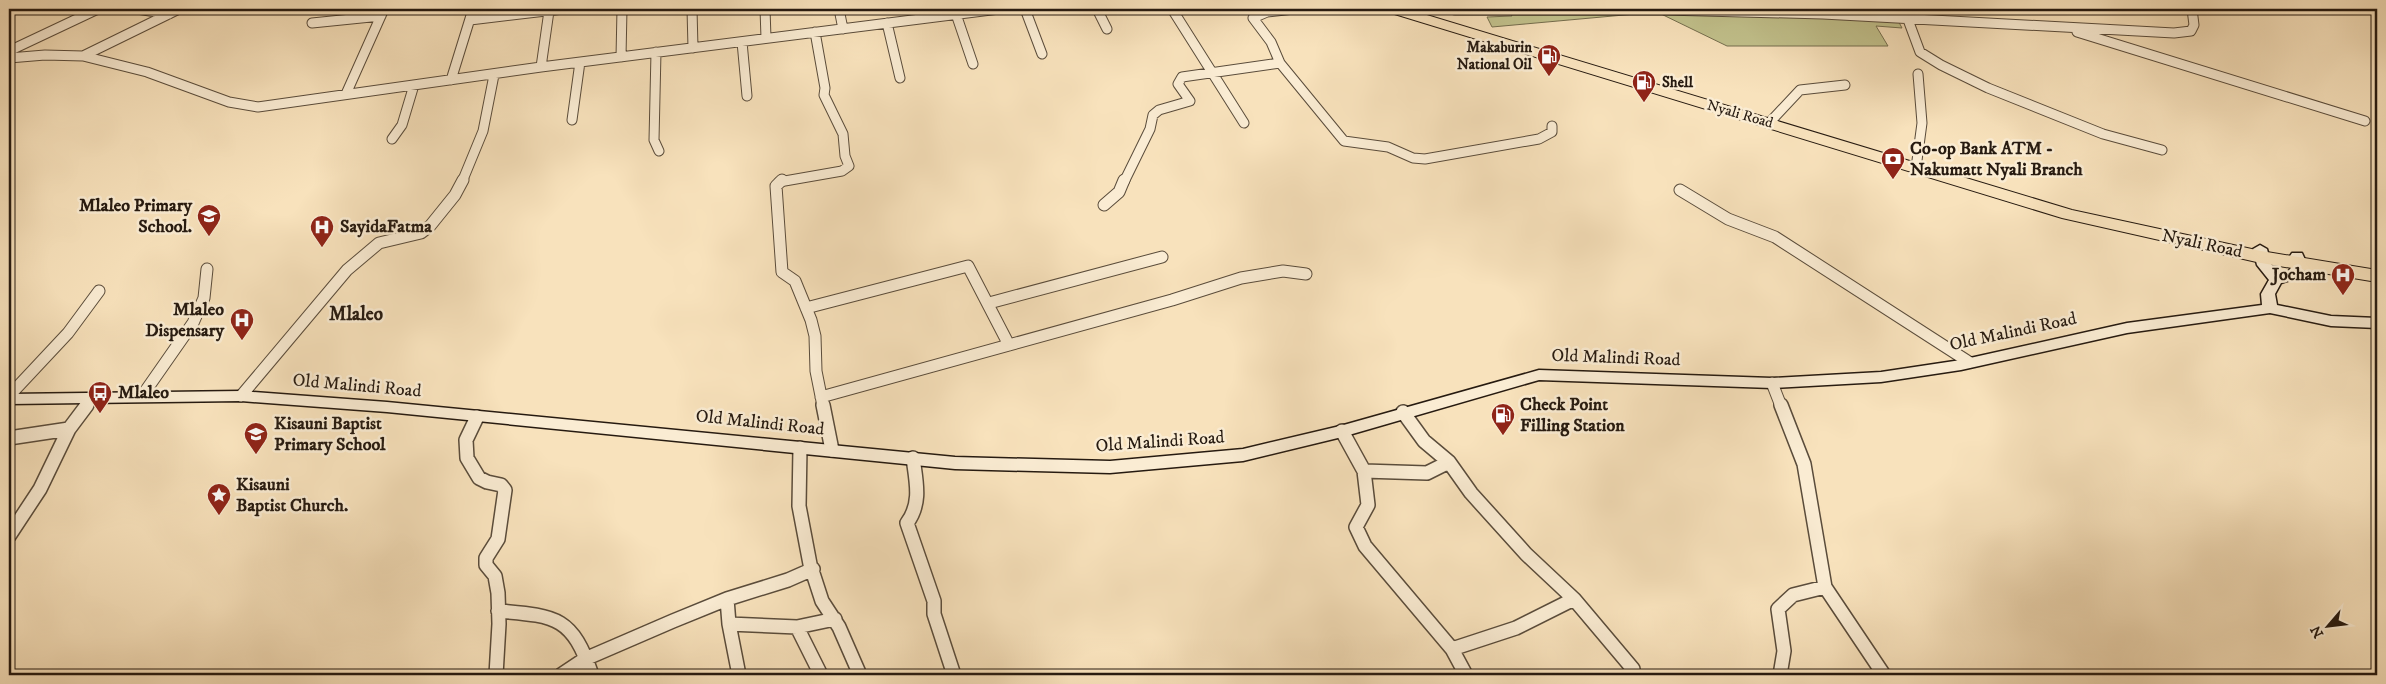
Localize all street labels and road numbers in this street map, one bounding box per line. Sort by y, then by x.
street label: Nyali Road [1705,95,1776,133]
street label: Nyali Road [2160,225,2244,263]
street label: Old Malindi Road [1948,308,2078,356]
street label: Old Malindi Road [1551,345,1681,371]
street label: Old Malindi Road [292,369,422,403]
street label: Old Malindi Road [695,405,825,441]
street label: Old Malindi Road [1095,427,1225,457]

